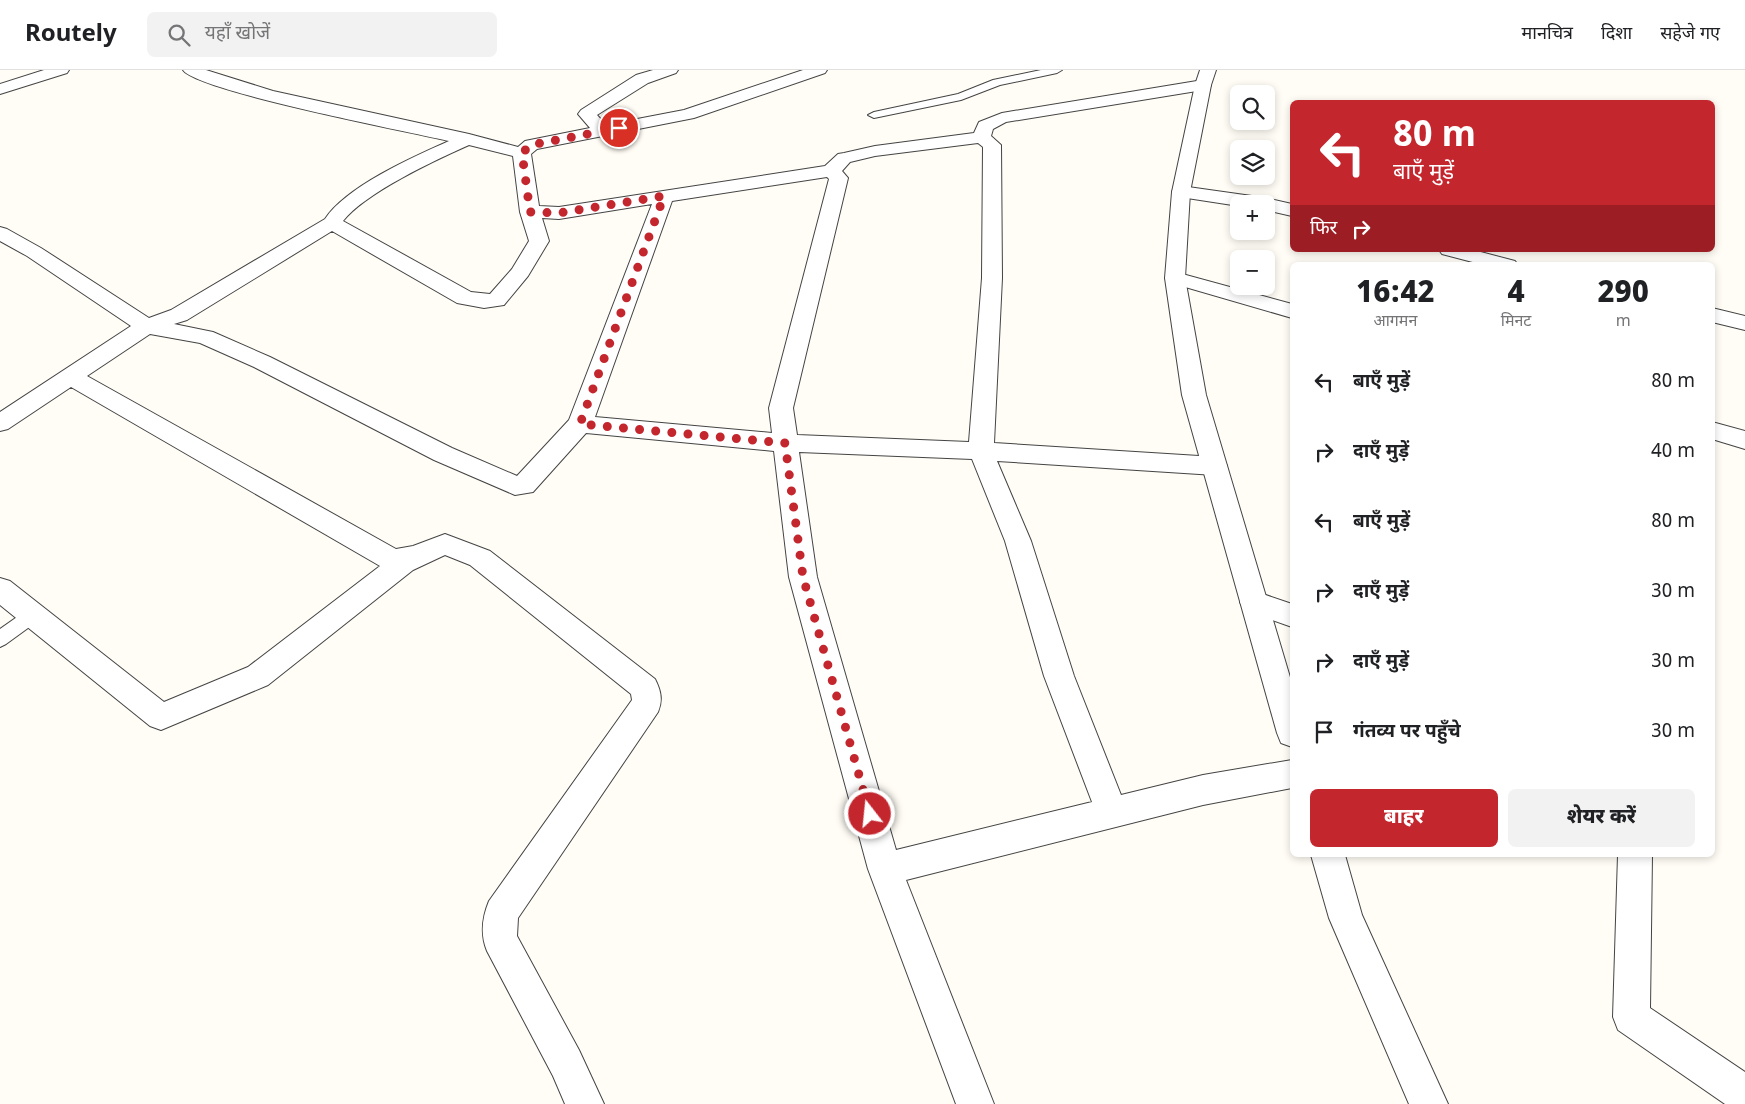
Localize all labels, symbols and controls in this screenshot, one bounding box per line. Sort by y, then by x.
search box [147,12,497,57]
text: Routely [25,19,117,51]
icon: search [165,21,193,49]
text: यहाँ खोजें [205,22,270,47]
text: मानचित्र [1522,23,1573,46]
text: दिशा [1601,23,1632,46]
text: सहेजे गए [1660,23,1720,46]
map controls [1230,85,1275,295]
button: search [1230,85,1275,130]
pin [598,107,640,149]
icon: arrive [605,114,633,142]
text: 80 m [1393,115,1476,160]
icon: left [1310,120,1375,185]
button: layers [1230,140,1275,185]
text: बाएँ मुड़ें [1393,159,1454,188]
button: + [1230,195,1275,240]
icon: right [1347,215,1375,243]
text: फिर [1310,217,1337,242]
button: − [1230,250,1275,295]
text: 16:42 [1356,275,1435,314]
text: 4 [1508,275,1525,314]
text: 290 [1597,275,1649,314]
text: आगमन [1373,312,1417,333]
text: मिनट [1501,312,1531,333]
text: m [1616,312,1631,333]
icon: left [1310,368,1338,396]
text: बाएँ मुड़ें [1353,370,1410,395]
text: 80 m [1651,370,1695,395]
icon: right [1310,438,1338,466]
text: दाएँ मुड़ें [1353,440,1409,465]
text: 40 m [1651,440,1695,465]
icon: left [1310,508,1338,536]
text: बाएँ मुड़ें [1353,510,1410,535]
text: 80 m [1651,510,1695,535]
icon: right [1310,578,1338,606]
text: दाएँ मुड़ें [1353,580,1409,605]
text: 30 m [1651,580,1695,605]
icon: right [1310,648,1338,676]
text: दाएँ मुड़ें [1353,650,1409,675]
text: 30 m [1651,650,1695,675]
icon: arrive [1310,718,1338,746]
text: गंतव्य पर पहुँचे [1353,720,1461,745]
text: 30 m [1651,720,1695,745]
position arrow [843,787,895,839]
button: बाहर [1310,789,1498,847]
button: शेयर करें [1508,789,1695,847]

